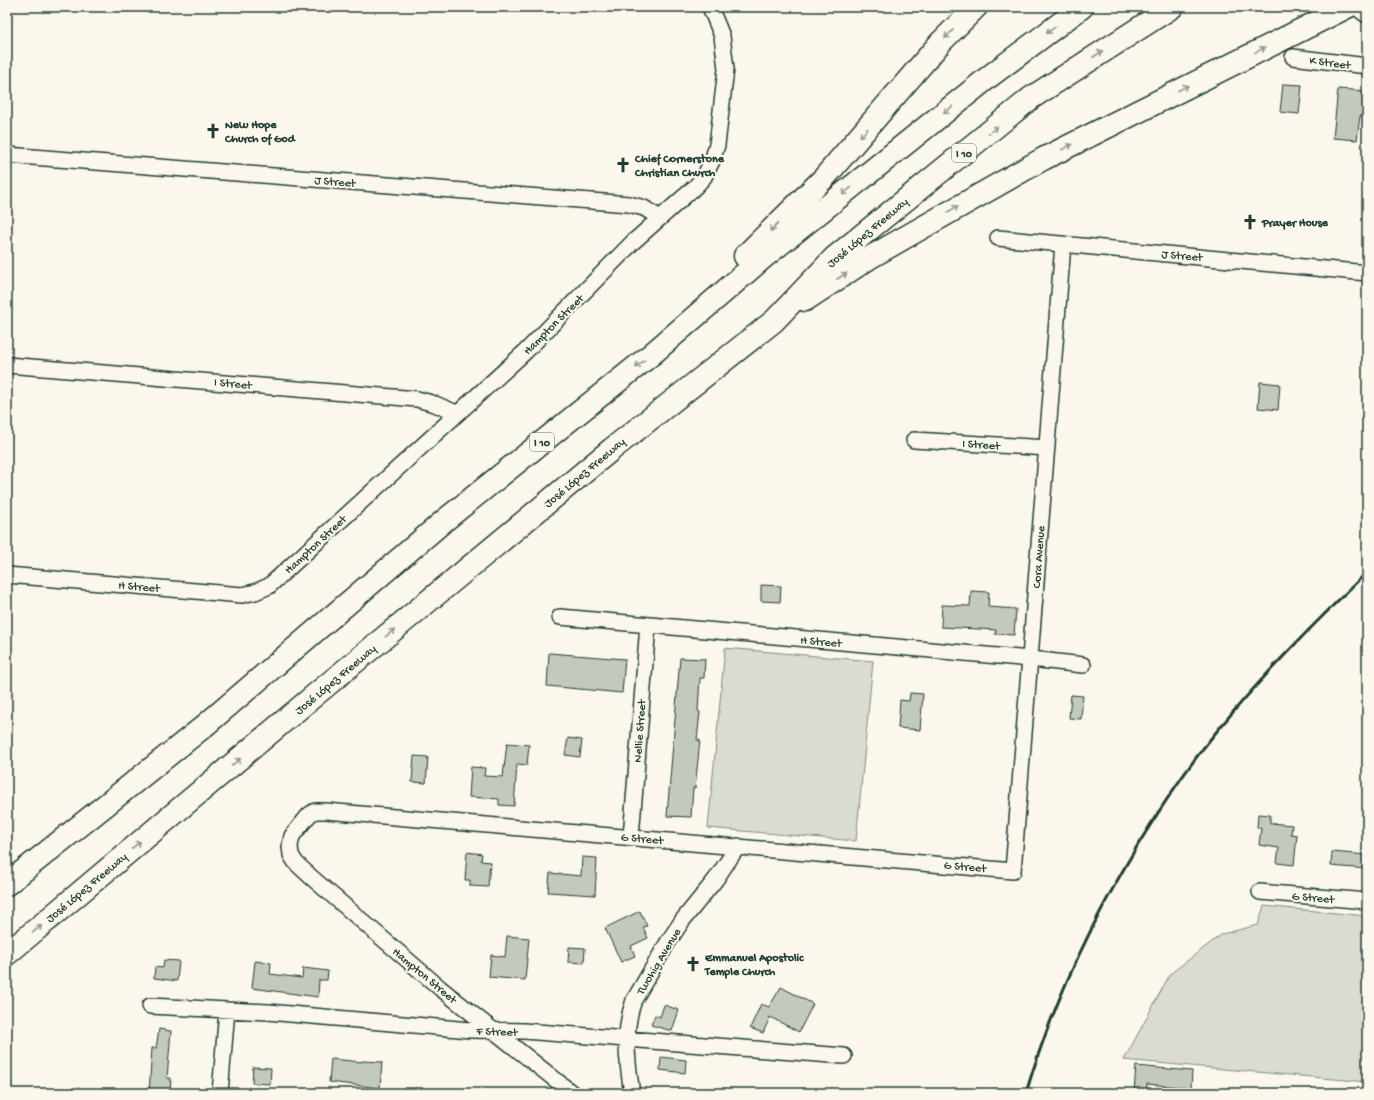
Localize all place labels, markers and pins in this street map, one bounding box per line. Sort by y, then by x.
place label: New Hope Church of God [224,119,297,147]
church icon: New Hope Church of God [204,122,222,140]
place label: Chief Cornerstone Christian Church [634,153,725,181]
church icon: Chief Cornerstone Christian Church [614,156,632,174]
church icon: Prayer House [1241,213,1259,231]
place label: Prayer House [1261,217,1329,231]
place label: Emmanuel Apostolic Temple Church [704,952,804,980]
church icon: Emmanuel Apostolic Temple Church [684,955,702,973]

